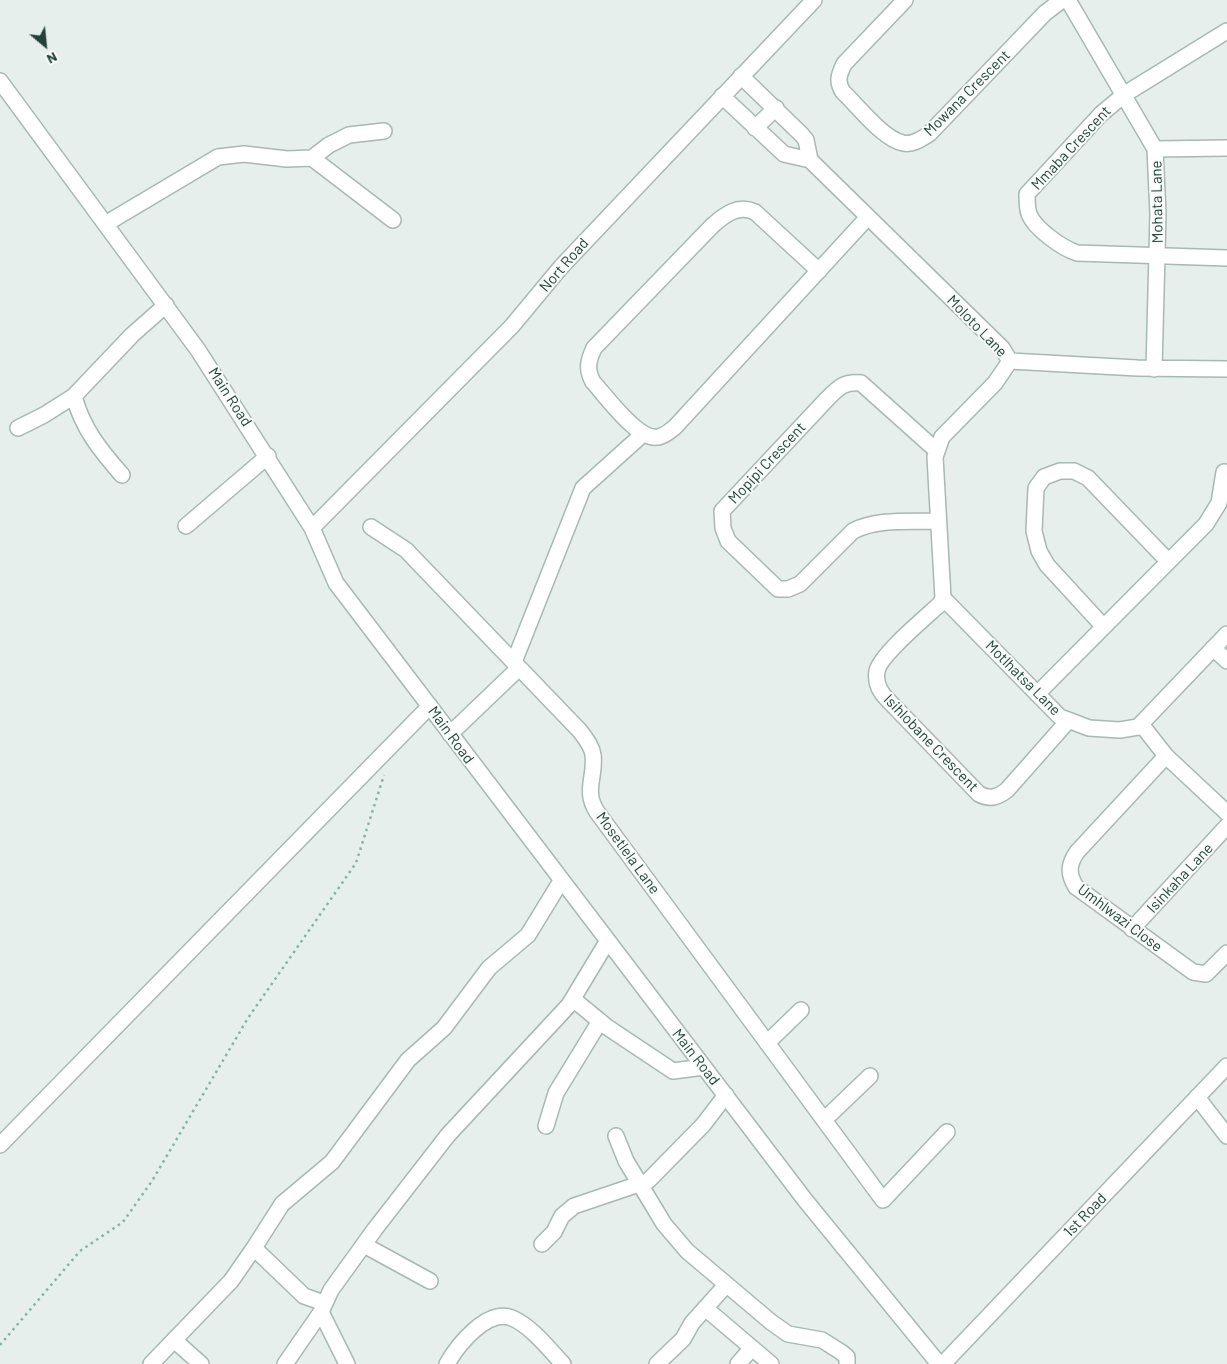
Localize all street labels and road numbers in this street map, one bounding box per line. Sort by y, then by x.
street label: Mowana Crescent [920,46,1014,140]
street label: Mmaba Crescent [1027,102,1115,194]
street label: Mohata Lane [1147,160,1167,244]
street label: Nort Road [536,234,592,296]
street label: Moloto Lane [943,291,1011,361]
street label: Main Road [204,364,256,430]
street label: Mopipi Crescent [725,418,809,508]
street label: Motlhatsa Lane [982,637,1064,719]
street label: Isihlobane Crescent [880,691,982,795]
street label: Main Road [424,703,478,767]
street label: Mosetlela Lane [592,808,664,898]
street label: Isinkaha Lane [1143,839,1217,917]
street label: Umhlwazi Close [1074,880,1166,956]
street label: Main Road [668,1025,724,1089]
street label: 1st Road [1060,1189,1110,1241]

